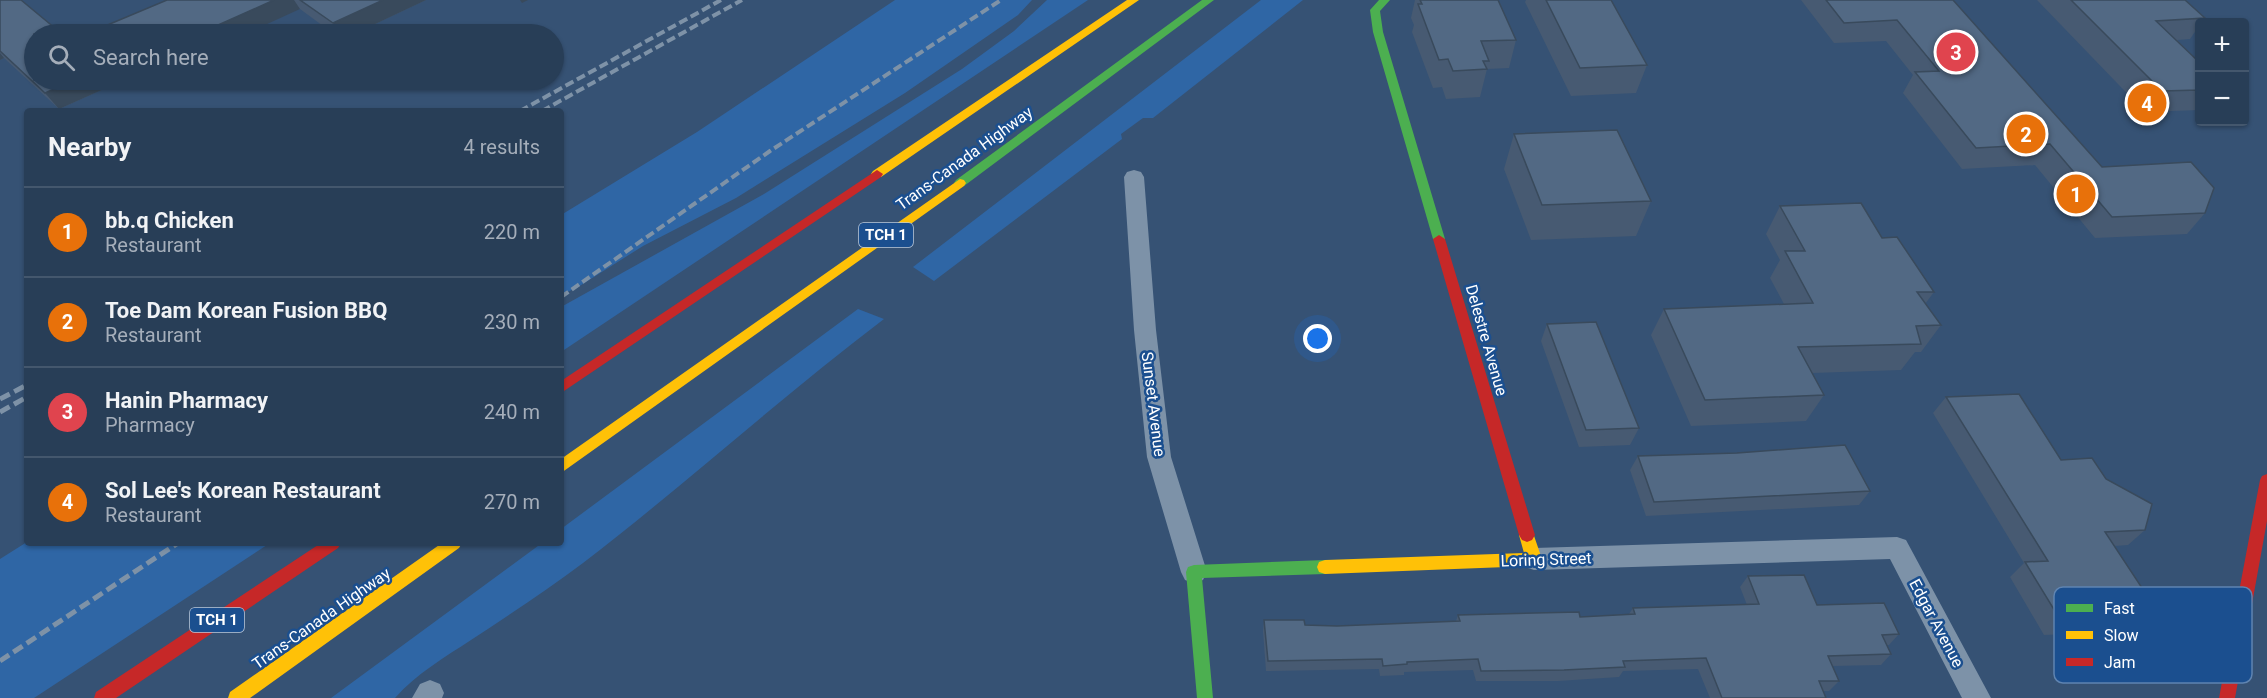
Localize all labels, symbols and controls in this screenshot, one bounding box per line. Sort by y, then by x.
map controls [2195,18,2249,126]
button: + [2195,18,2249,72]
search box [24,24,564,90]
pin: 3 [1936,29,1976,74]
icon: search [45,41,78,74]
text: Search here [93,45,209,70]
button: − [2195,72,2249,126]
pin: 4 [2128,80,2166,126]
street label: Trans-Canada Highway [892,102,1037,214]
pin: 2 [2006,112,2046,156]
text: Nearby [48,132,131,162]
text: 4 results [464,135,540,159]
pin: 1 [2056,172,2096,216]
text: bb.q Chicken [105,208,234,233]
text: 1 [62,220,73,244]
text: 220 m [484,220,540,244]
road number: TCH 1 [859,223,913,247]
text: Restaurant [105,233,202,257]
street label: Delestre Avenue [1462,282,1511,398]
text: Toe Dam Korean Fusion BBQ [105,298,387,323]
text: 2 [62,310,73,334]
text: 230 m [484,310,540,334]
text: Restaurant [105,323,202,347]
your location [1303,324,1332,353]
street label: Sunset Avenue [1138,351,1169,458]
text: Hanin Pharmacy [105,388,268,413]
text: 3 [62,400,73,424]
text: 240 m [484,400,540,424]
text: Pharmacy [105,413,195,437]
text: Sol Lee's Korean Restaurant [105,478,381,503]
text: 4 [62,490,73,514]
text: 270 m [484,490,540,514]
text: Restaurant [105,503,202,527]
street label: Loring Street [1500,548,1592,571]
street label: Trans-Canada Highway [249,563,394,673]
street label: Edgar Avenue [1905,576,1968,671]
legend [2054,587,2252,683]
text: Fast [2104,599,2135,618]
road number: TCH 1 [190,608,244,632]
text: Slow [2104,626,2139,645]
text: Jam [2104,653,2136,672]

